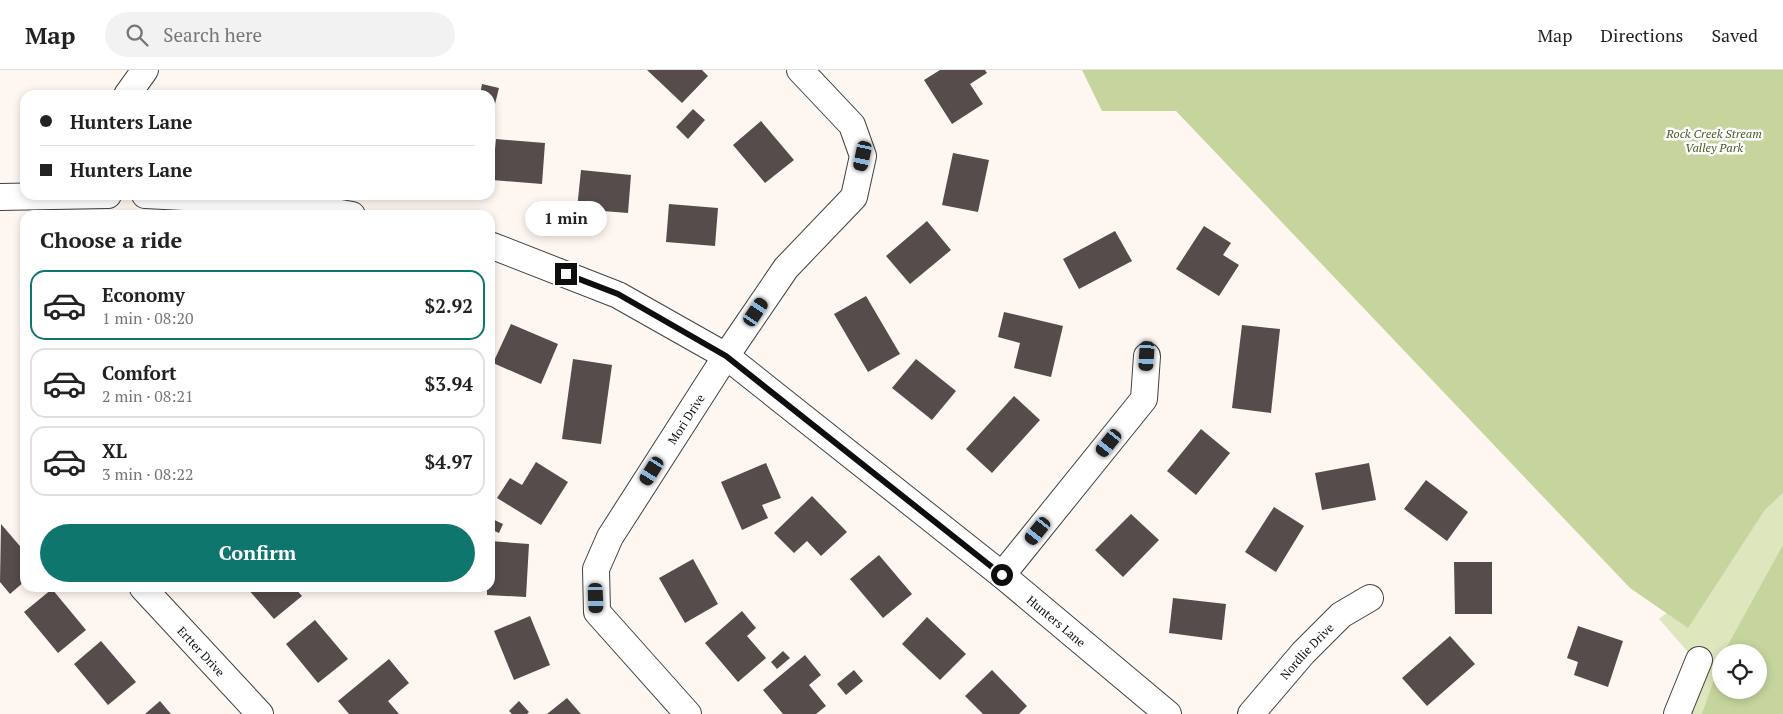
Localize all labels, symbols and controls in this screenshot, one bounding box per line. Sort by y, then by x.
search box [105,12,455,57]
text: Map [25,19,75,51]
icon: search [123,21,151,49]
text: Search here [163,22,262,47]
text: Map [1537,23,1572,47]
text: Directions [1600,23,1683,47]
text: Saved [1711,23,1758,47]
text: Hunters Lane [70,109,192,134]
park label: Rock Creek Stream Valley Park [1665,126,1762,155]
car [852,140,873,172]
text: Hunters Lane [70,157,192,182]
callout: 1 min [525,202,607,236]
text: 1 min [544,207,588,229]
text: Choose a ride [40,225,182,254]
route end [555,263,577,285]
text: Economy [102,282,185,307]
icon: car [42,283,87,328]
text: $2.92 [424,293,473,318]
car [741,295,770,329]
text: 1 min · 08:20 [102,307,194,329]
car [1138,341,1155,371]
text: Comfort [102,360,177,385]
icon: car [42,361,87,406]
text: $3.94 [424,371,473,396]
text: 2 min · 08:21 [102,385,194,407]
street label: Mori Drive [664,391,707,447]
car [1093,427,1124,459]
text: XL [102,438,127,463]
icon: car [42,439,87,484]
text: $4.97 [424,449,473,474]
car [637,454,666,488]
text: 3 min · 08:22 [102,463,194,485]
car [1022,515,1053,547]
button: Confirm [40,524,475,582]
route start [991,564,1013,586]
car [587,583,604,613]
street label: Hunters Lane [1024,592,1089,650]
street label: Nordlie Drive [1277,620,1336,682]
street label: Ertter Drive [175,623,228,679]
map controls [1712,644,1767,699]
button: locate [1712,644,1767,699]

